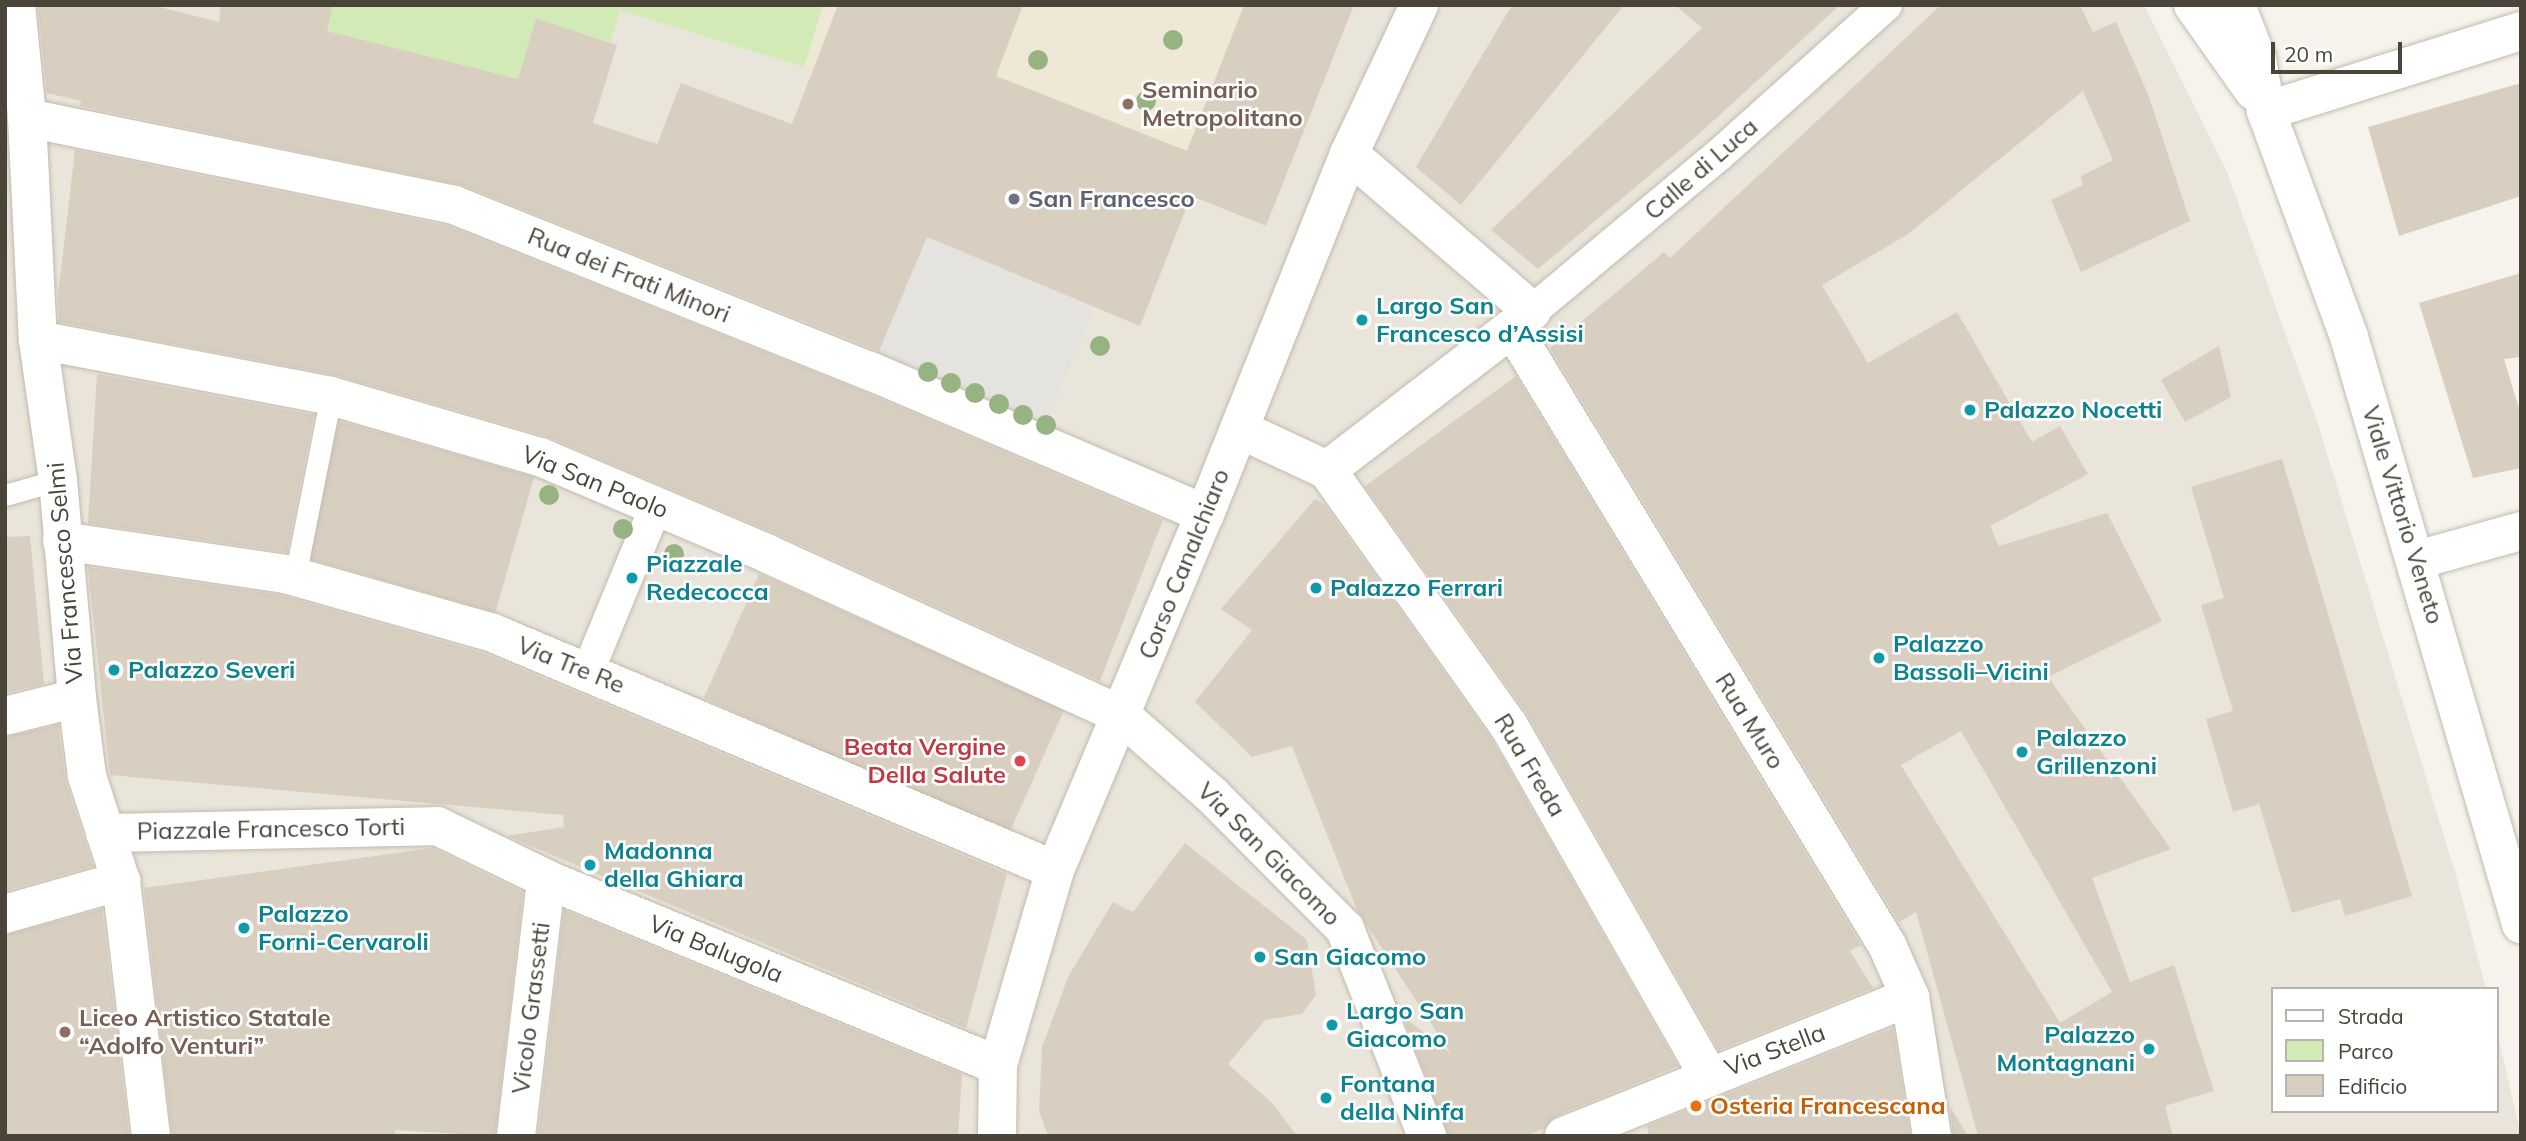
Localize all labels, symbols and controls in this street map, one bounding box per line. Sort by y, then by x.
scale bar [2274,28,2405,72]
text: 20 m [2284,41,2333,67]
place label: Seminario Metropolitano [1142,76,1303,132]
marker: Seminario Metropolitano [1120,96,1136,112]
street label: Calle di Luca [1639,112,1763,226]
place label: San Francesco [1028,185,1195,213]
marker: San Francesco [1006,191,1022,207]
street label: Rua dei Frati Minori [524,221,734,329]
place label: Largo San Francesco d’Assisi [1376,292,1584,348]
marker: Largo San Francesco d’Assisi [1354,312,1370,328]
place label: Palazzo Nocetti [1984,396,2162,424]
marker: Palazzo Nocetti [1962,402,1978,418]
street label: Viale Vittorio Veneto [2356,403,2450,627]
street label: Via San Paolo [518,440,672,524]
street label: Via Francesco Selmi [41,461,89,685]
street label: Corso Canalchiaro [1133,465,1235,663]
place label: Piazzale Redecocca [646,550,769,606]
marker: Piazzale Redecocca [624,570,640,586]
place label: Palazzo Ferrari [1330,574,1503,602]
marker: Palazzo Ferrari [1308,580,1324,596]
street label: Via Tre Re [513,630,629,700]
place label: Palazzo Bassoli–Vicini [1893,630,2049,686]
marker: Palazzo Bassoli–Vicini [1871,650,1887,666]
place label: Palazzo Severi [128,656,295,684]
marker: Palazzo Severi [106,662,122,678]
street label: Rua Muro [1709,668,1791,774]
street label: Rua Freda [1488,708,1572,822]
place label: Palazzo Grillenzoni [2036,724,2157,780]
place label: Beata Vergine Della Salute [844,733,1006,789]
marker: Palazzo Grillenzoni [2014,744,2030,760]
marker: Beata Vergine Della Salute [1012,753,1028,769]
street label: Via San Giacomo [1191,776,1347,932]
street label: Piazzale Francesco Torti [137,812,405,846]
place label: Madonna della Ghiara [604,837,744,893]
marker: Madonna della Ghiara [582,857,598,873]
place label: Palazzo Forni-Cervaroli [258,900,429,956]
street label: Via Balugola [645,909,787,989]
marker: Palazzo Forni-Cervaroli [236,920,252,936]
street label: Vicolo Grassetti [506,920,556,1096]
place label: San Giacomo [1274,943,1426,971]
marker: San Giacomo [1252,949,1268,965]
legend [2270,987,2498,1113]
place label: Largo San Giacomo [1346,997,1464,1053]
text: Strada [2338,1003,2404,1029]
place label: Liceo Artistico Statale “Adolfo Venturi” [79,1004,331,1060]
marker: Largo San Giacomo [1324,1017,1340,1033]
street label: Via Stella [1721,1018,1829,1082]
place label: Palazzo Montagnani [1996,1021,2135,1077]
marker: Liceo Artistico Statale “Adolfo Venturi” [57,1024,73,1040]
text: Parco [2338,1038,2393,1064]
marker: Palazzo Montagnani [2141,1041,2157,1057]
place label: Fontana della Ninfa [1340,1070,1464,1126]
text: Edificio [2338,1073,2407,1099]
marker: Fontana della Ninfa [1318,1090,1334,1106]
place label: Osteria Francescana [1710,1092,1946,1120]
marker: Osteria Francescana [1688,1098,1704,1114]

